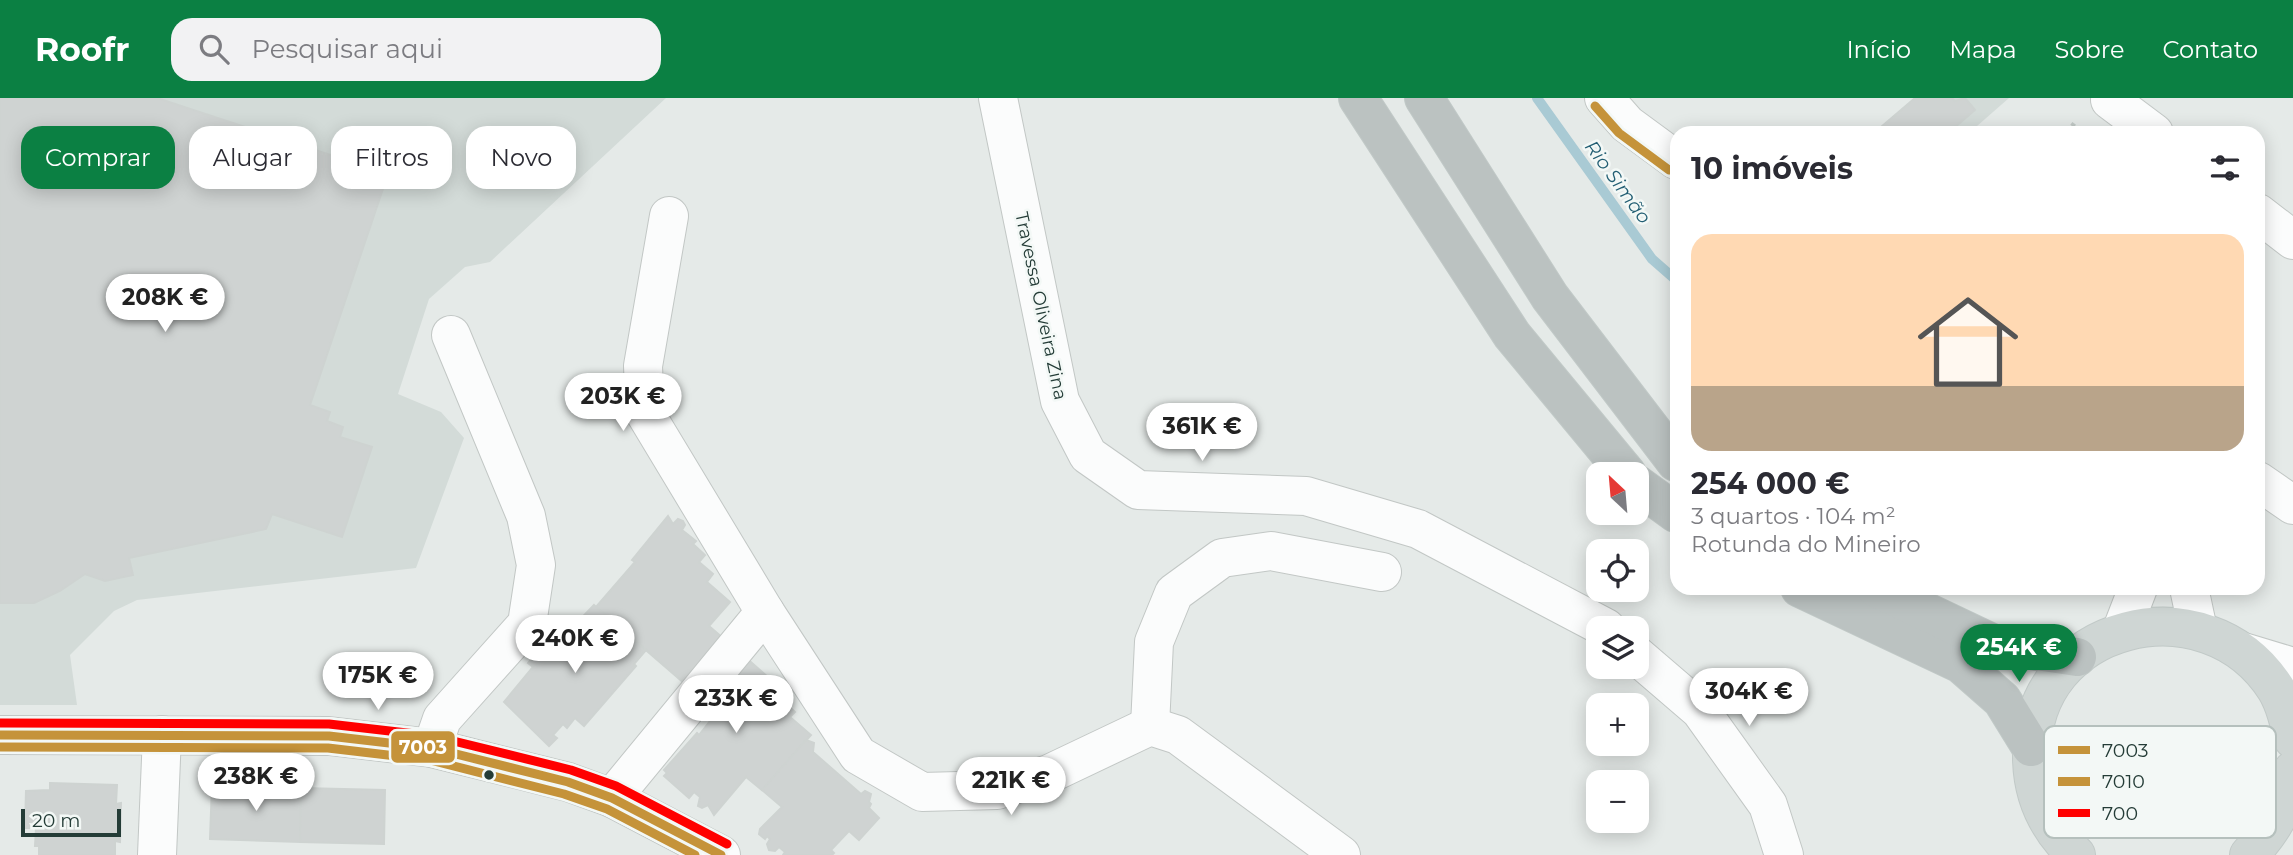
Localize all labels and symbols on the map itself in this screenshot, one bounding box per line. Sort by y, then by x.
water label: Rio Simão [1580,136,1656,228]
street label: Travessa Oliveira Zina [1010,210,1072,402]
pin: 208K € [108,274,222,334]
pin: 203K € [566,374,680,433]
pin: 361K € [1145,404,1259,463]
north arrow [1586,462,1648,525]
pin: 240K € [518,616,632,675]
pin: 254K € [1962,624,2076,684]
pin: 175K € [321,652,435,712]
pin: 304K € [1692,668,1806,728]
pin: 233K € [679,676,793,735]
legend [2044,726,2276,838]
line badge: 7003 [390,730,456,764]
text: 7003 [399,736,447,759]
text: 7003 [2102,739,2149,762]
pin: 238K € [199,754,313,813]
pin: 221K € [954,758,1068,817]
unlabelled marker [482,768,496,782]
text: 7010 [2102,770,2145,793]
text: 700 [2102,802,2138,825]
scale bar [21,806,121,838]

